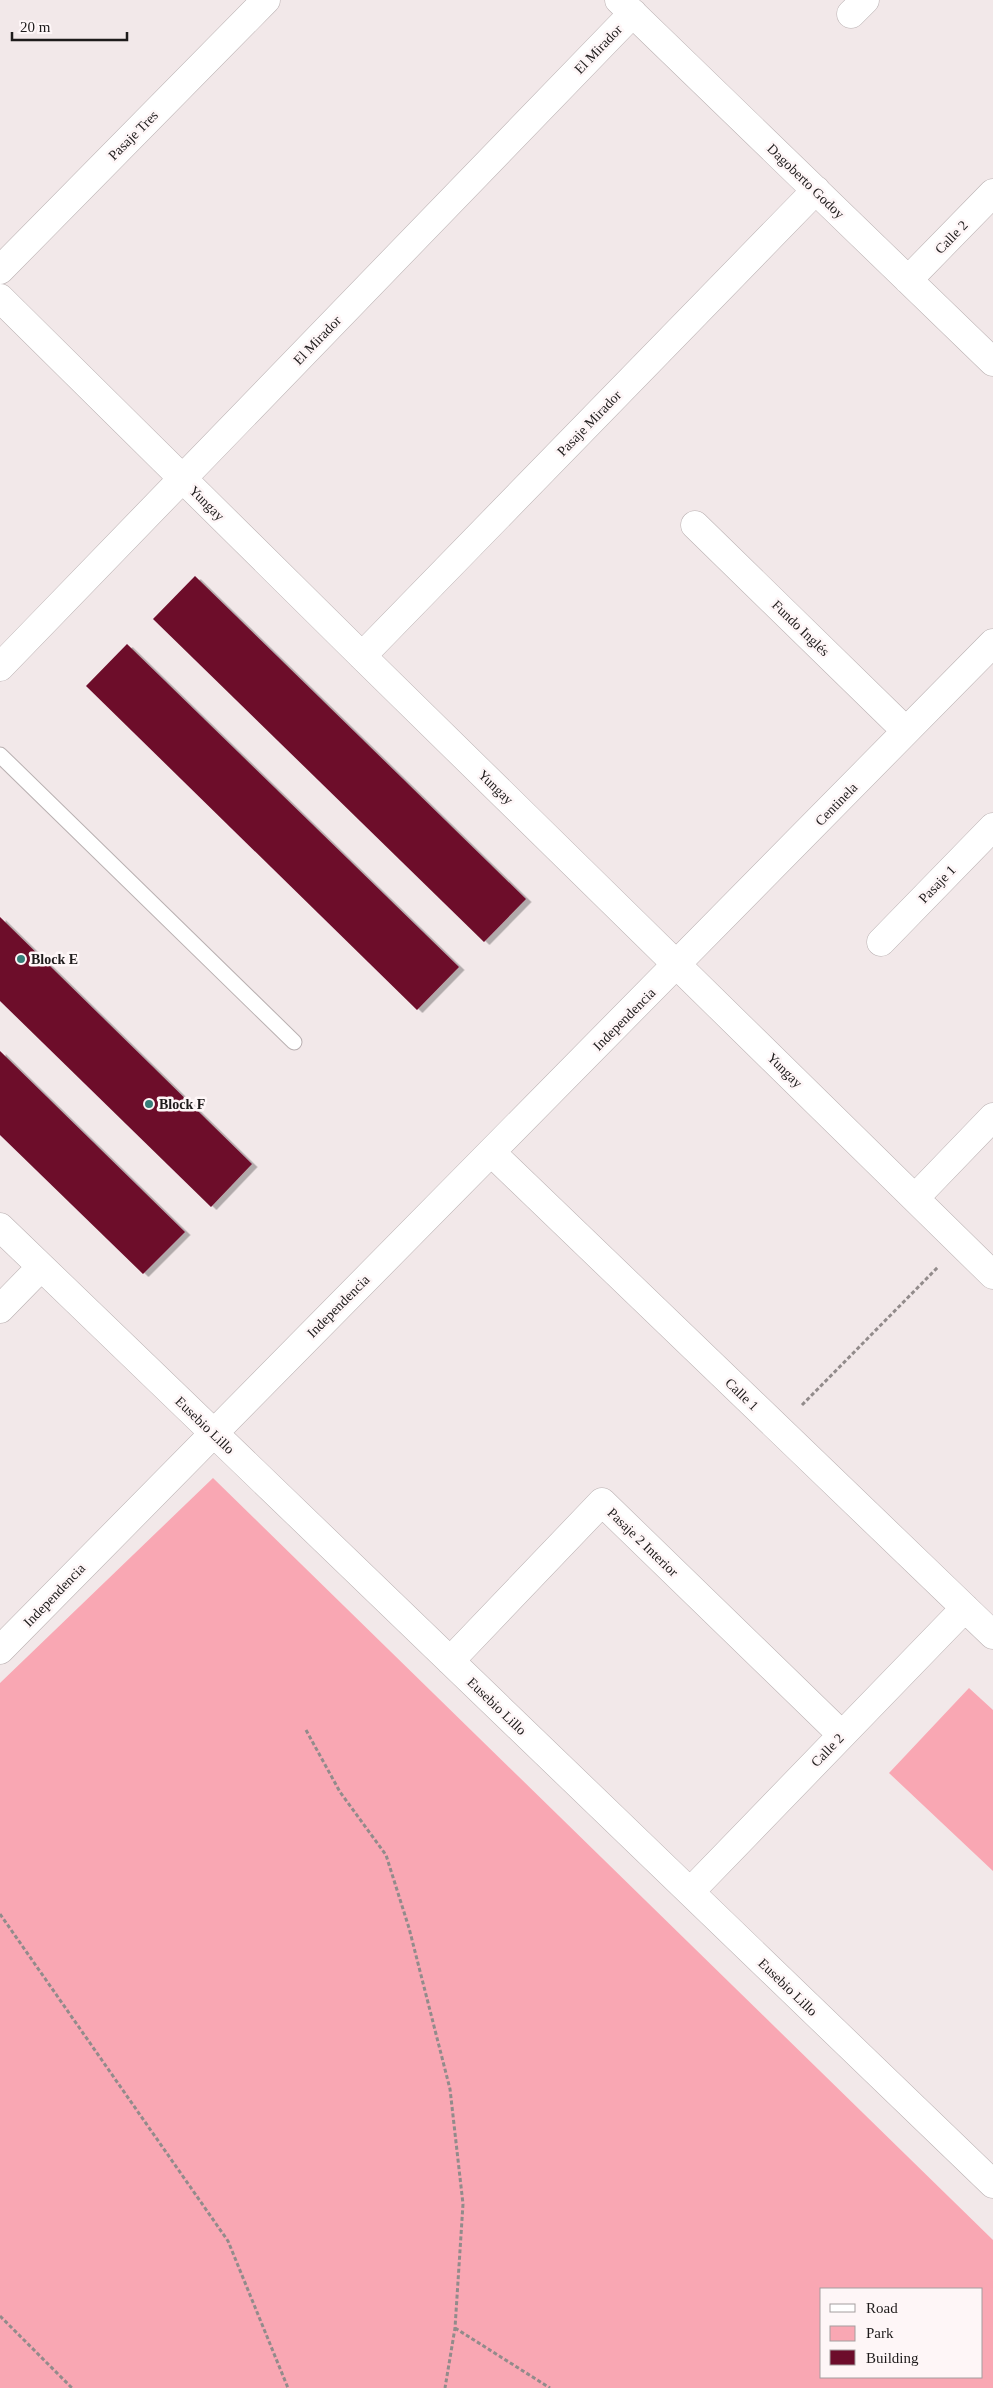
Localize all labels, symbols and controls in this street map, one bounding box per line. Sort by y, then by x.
scale bar [12,10,128,42]
text: 20 m [20,19,51,35]
street label: El Mirador [571,22,625,77]
street label: Pasaje Tres [106,108,161,163]
street label: Dagoberto Godoy [764,141,847,222]
street label: Calle 2 [932,218,971,257]
street label: El Mirador [290,313,344,368]
street label: Pasaje Mirador [554,387,625,459]
street label: Yungay [186,483,227,524]
street label: Fundo Inglés [769,597,832,659]
street label: Yungay [475,767,516,808]
street label: Centinela [812,779,861,829]
street label: Pasaje 1 [916,862,959,906]
place label: Block E [31,952,78,967]
marker: Block E [15,953,27,965]
street label: Independencia [590,985,659,1054]
street label: Yungay [764,1050,805,1091]
place label: Block F [159,1097,205,1112]
marker: Block F [143,1098,155,1110]
street label: Independencia [304,1272,373,1341]
street label: Calle 1 [722,1375,761,1414]
street label: Eusebio Lillo [172,1394,237,1457]
street label: Pasaje 2 Interior [604,1505,681,1580]
street label: Independencia [21,1560,89,1630]
street label: Eusebio Lillo [464,1675,529,1738]
street label: Calle 2 [808,1731,847,1770]
street label: Eusebio Lillo [755,1956,820,2019]
legend [820,2288,983,2378]
text: Road [866,2300,898,2316]
text: Park [866,2325,894,2341]
text: Building [866,2350,919,2366]

